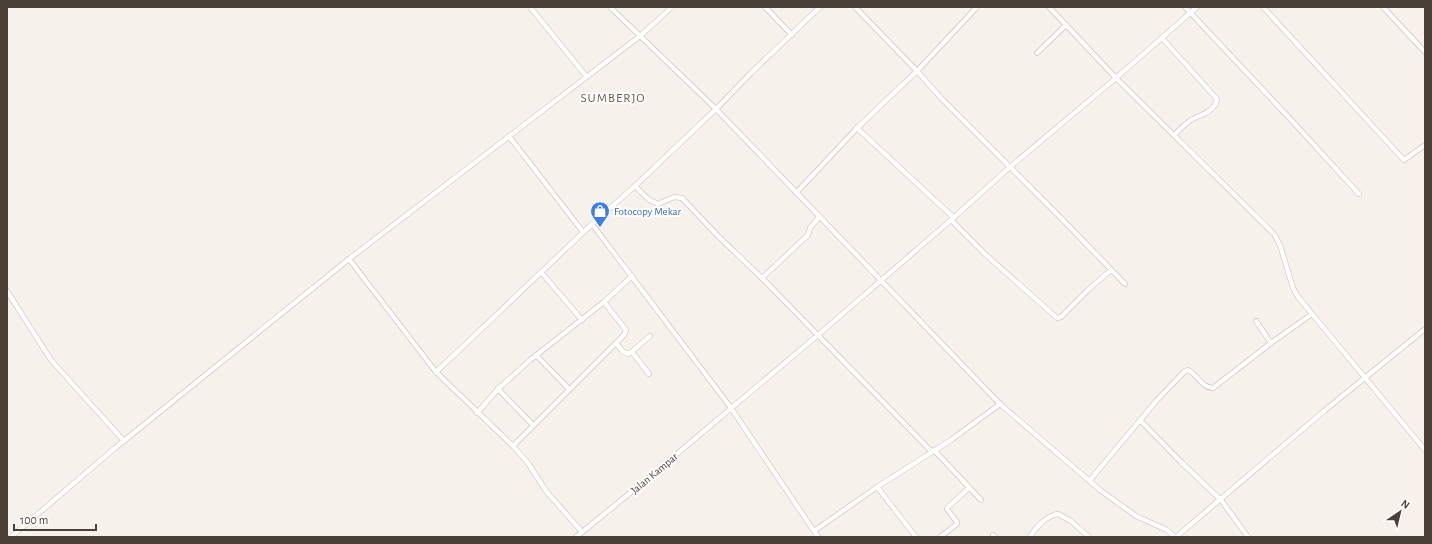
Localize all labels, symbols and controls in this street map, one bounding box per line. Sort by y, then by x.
district label: SUMBERJO [580,92,646,105]
shop icon: Fotocopy Mekar [589,200,611,228]
place label: Fotocopy Mekar [614,206,681,217]
street label: Jalan Kampar [629,450,680,496]
north arrow [1380,492,1420,532]
text: N [1399,498,1412,511]
scale bar [14,506,96,532]
text: 100 m [20,514,48,526]

